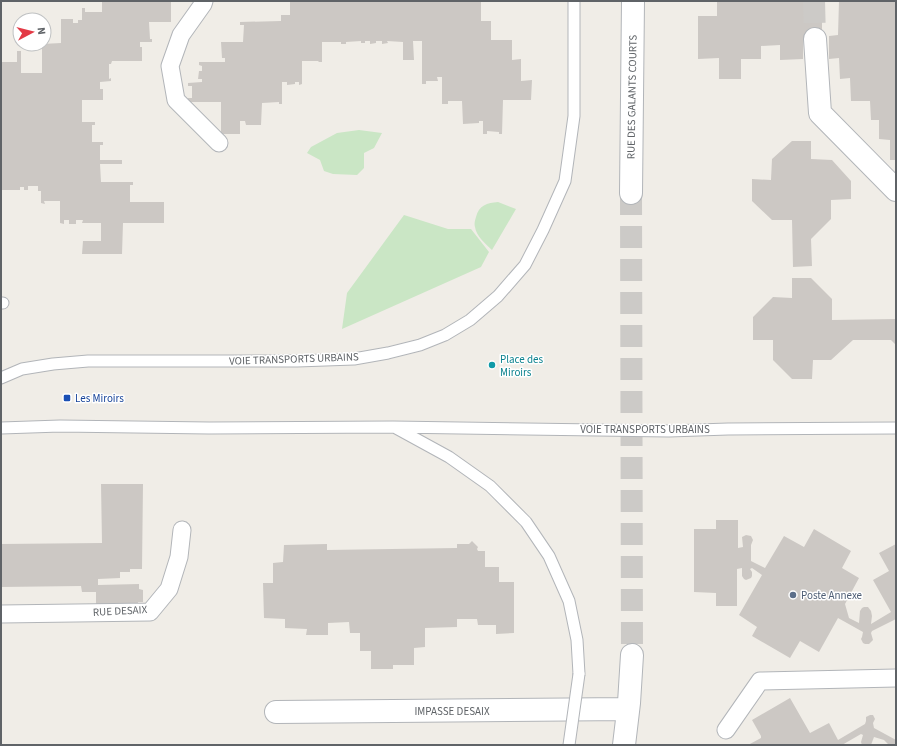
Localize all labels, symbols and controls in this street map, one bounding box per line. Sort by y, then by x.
north arrow [12,12,52,52]
text: N [34,26,49,35]
street label: RUE DES GALANTS COURTS [623,34,641,159]
street label: VOIE TRANSPORTS URBAINS [229,349,359,369]
place label: Place des Miroirs [500,352,544,380]
marker: Place des Miroirs [487,360,497,370]
place label: Les Miroirs [75,391,124,406]
marker: Les Miroirs [62,393,72,403]
street label: VOIE TRANSPORTS URBAINS [580,422,710,437]
place label: Poste Annexe [801,588,863,603]
marker: Poste Annexe [788,590,798,600]
street label: RUE DESAIX [92,602,148,620]
street label: IMPASSE DESAIX [414,704,490,719]

